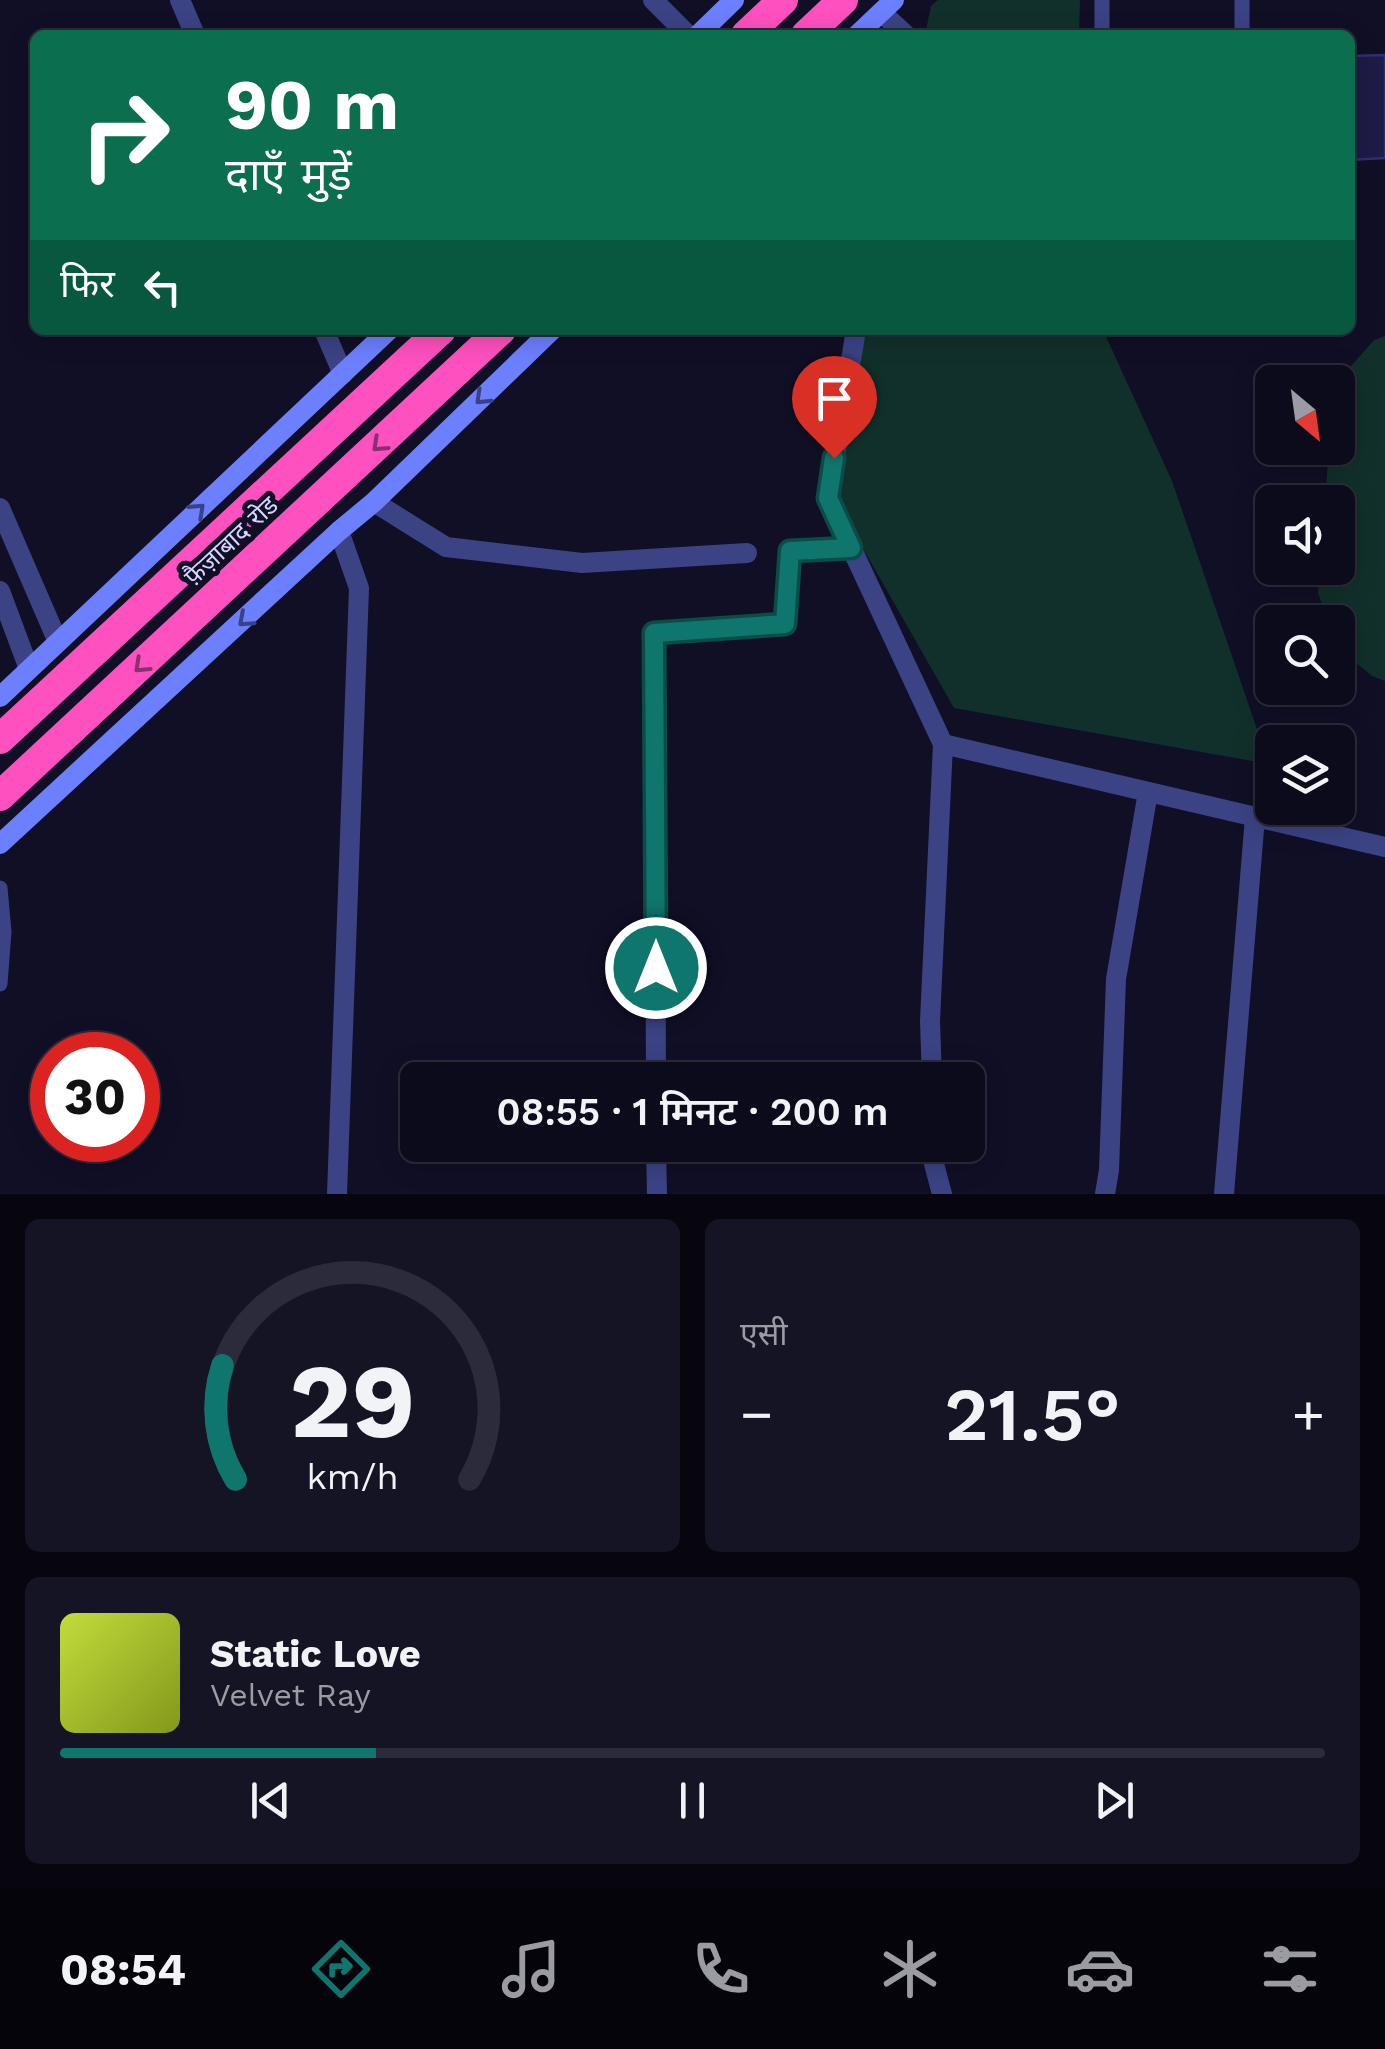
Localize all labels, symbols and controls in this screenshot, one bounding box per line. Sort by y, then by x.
text: 90 m [225,64,399,146]
icon: right [60,70,190,200]
text: दाएँ मुड़ें [225,148,352,201]
icon: left [135,260,190,315]
text: फिर [60,262,115,306]
pin [792,356,877,459]
north arrow [1255,365,1355,465]
map controls [1255,365,1355,825]
icon: arrive [807,371,862,426]
one-way arrow [476,386,494,404]
one-way arrow [372,433,391,451]
button: sound [1255,485,1355,585]
street label: फ़ैज़ाबाद रोड [178,489,284,591]
one-way arrow [187,504,205,522]
button: search [1255,605,1355,705]
one-way arrow [238,608,257,626]
one-way arrow [134,654,152,672]
button: layers [1255,725,1355,825]
position arrow [604,916,708,1020]
speed limit sign: 30 [30,1032,160,1162]
text: 08:55 · 1 मिनट · 200 m [497,1090,888,1134]
text: एसी [740,1315,788,1353]
text: 29 [289,1340,416,1462]
text: 21.5° [944,1370,1121,1458]
text: − [740,1382,773,1446]
text: + [1292,1382,1325,1446]
text: km/h [306,1456,399,1498]
text: Static Love [210,1632,421,1676]
text: Velvet Ray [210,1676,371,1714]
icon: previous [243,1773,298,1828]
icon: pause [665,1773,720,1828]
icon: next [1087,1773,1142,1828]
icon: directions [306,1934,376,2004]
icon: music [496,1934,566,2004]
icon: phone [686,1934,756,2004]
icon: climate [875,1934,945,2004]
icon: car [1065,1934,1135,2004]
icon: filters [1255,1934,1325,2004]
text: 08:54 [60,1943,186,1996]

